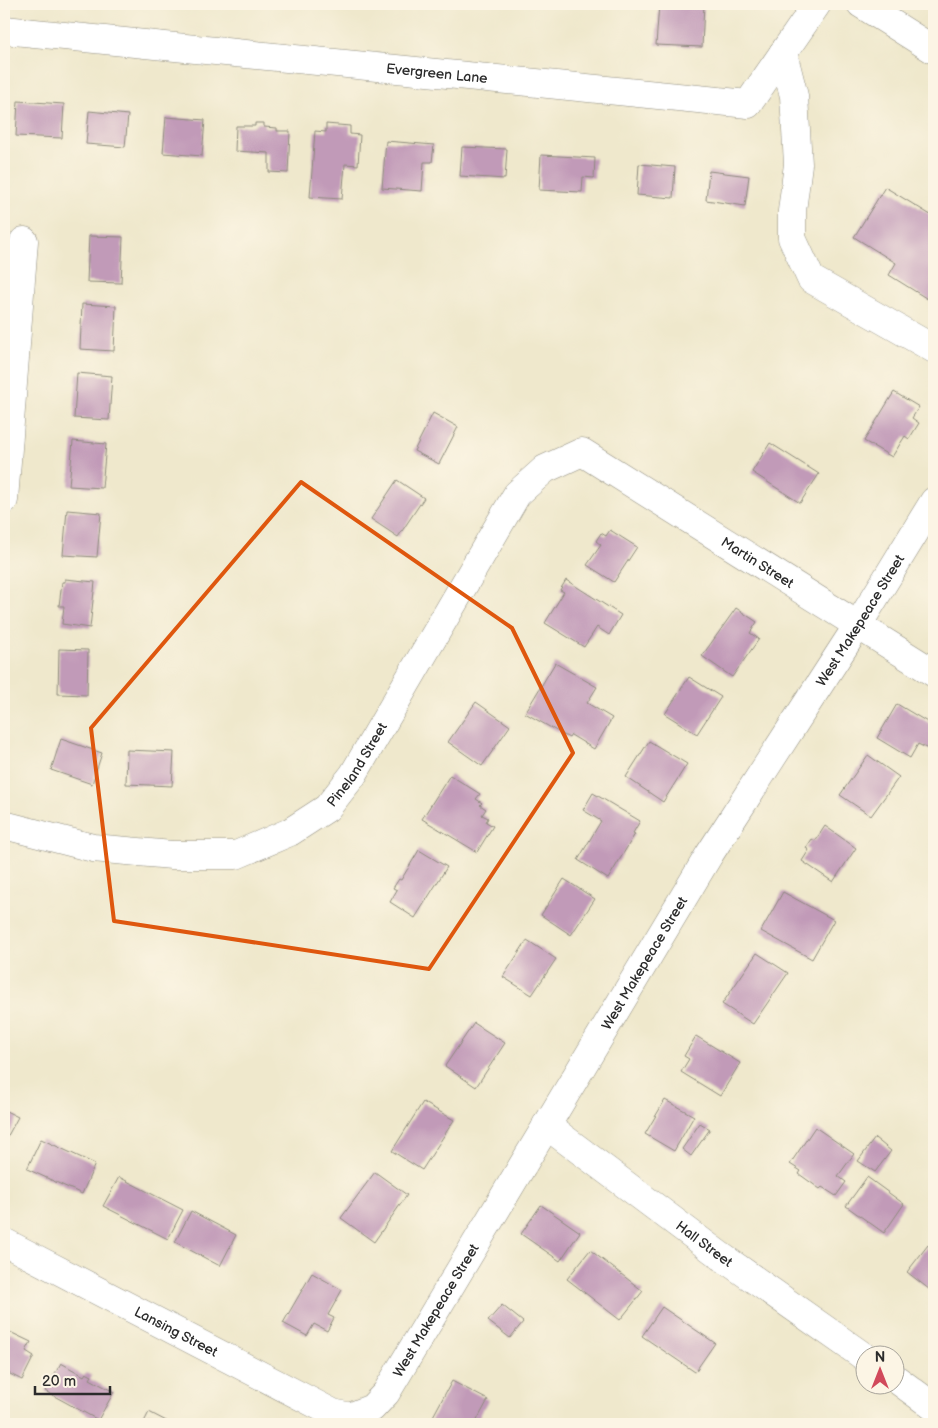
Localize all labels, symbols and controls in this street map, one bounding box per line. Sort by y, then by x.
street label: Evergreen Lane [385,60,488,87]
street label: Martin Street [718,533,797,592]
street label: West Makepeace Street [813,551,908,690]
street label: Pineland Street [323,719,391,810]
street label: West Makepeace Street [598,893,691,1033]
street label: Hall Street [672,1217,736,1271]
street label: West Makepeace Street [390,1240,483,1380]
street label: Lansing Street [131,1303,221,1361]
north arrow [856,1346,906,1396]
text: N [875,1349,885,1366]
scale bar [35,1363,110,1395]
text: 20 m [42,1372,76,1391]

